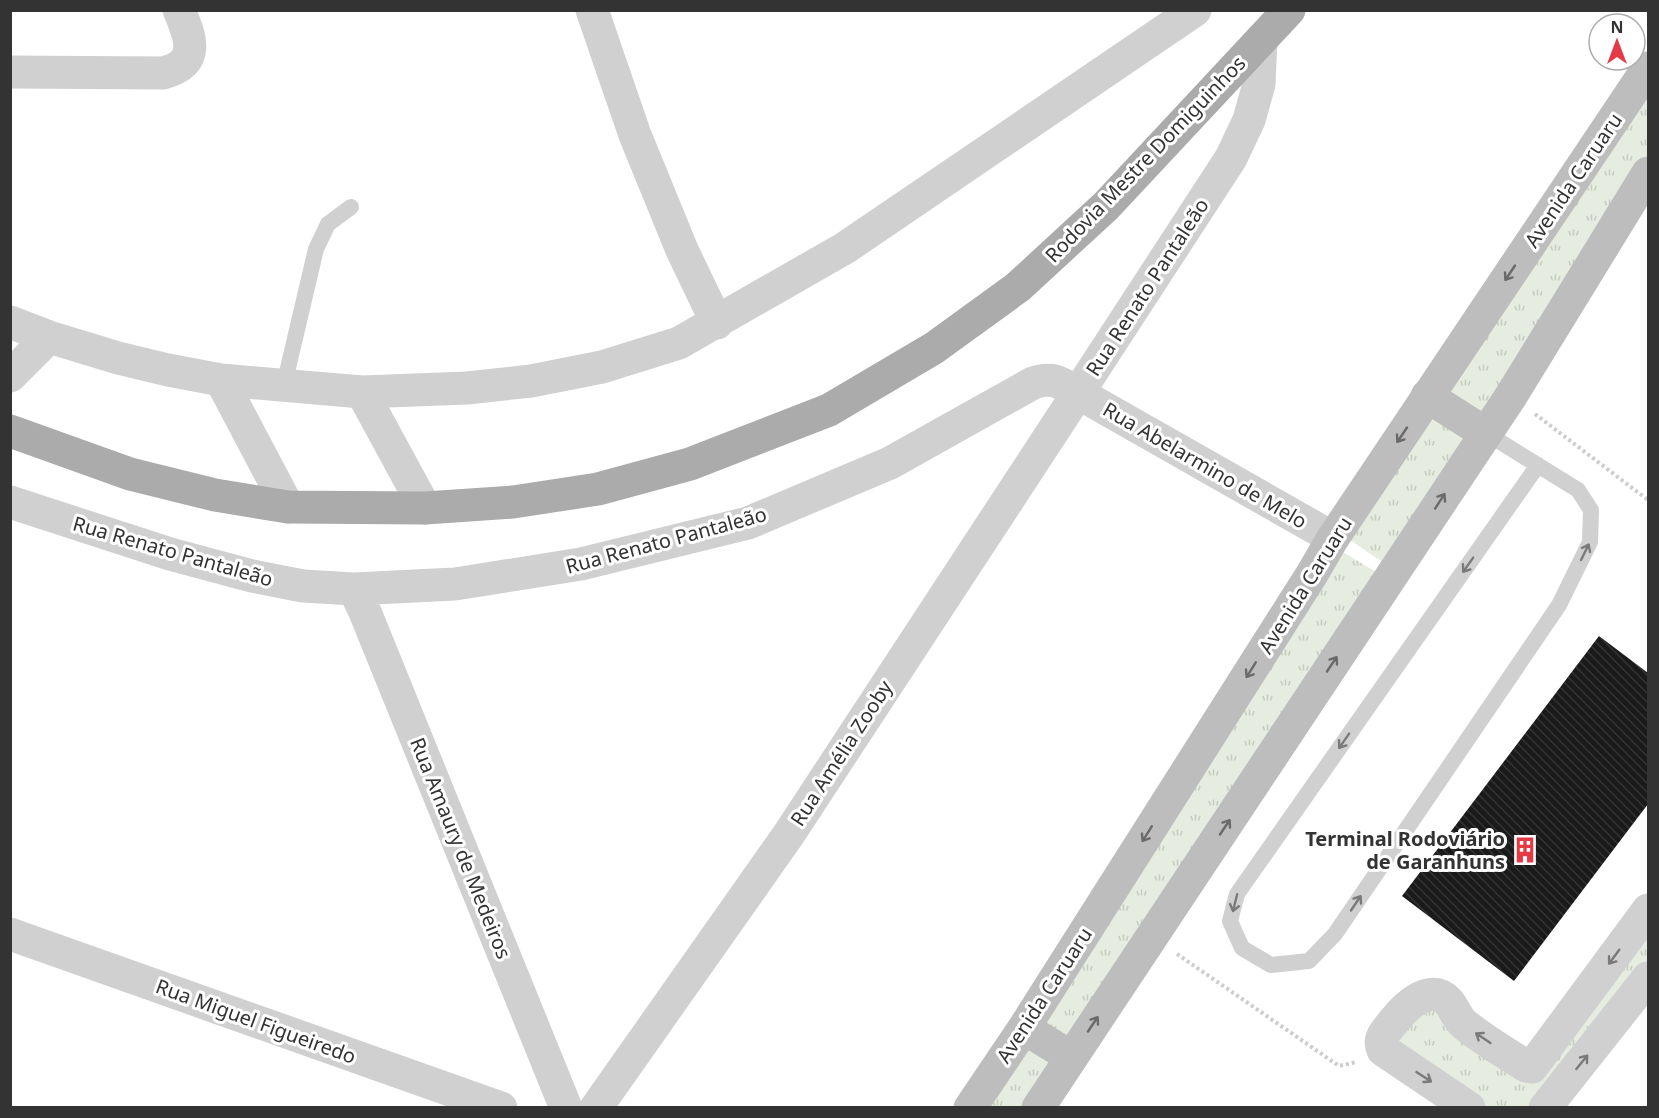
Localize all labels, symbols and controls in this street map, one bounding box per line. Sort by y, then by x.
north arrow [1587,12,1647,72]
text: N [1610,16,1624,38]
street label: Rodovia Mestre Domiguinhos [1039,50,1251,268]
street label: Avenida Caruaru [1518,107,1628,253]
street label: Rua Renato Pantaleão [1079,193,1215,381]
one-way arrow [1504,264,1516,281]
street label: Rua Abelarmino de Melo [1098,396,1312,534]
one-way arrow [1395,426,1407,443]
one-way arrow [1434,494,1446,510]
street label: Rua Renato Pantaleão [563,500,769,580]
street label: Rua Renato Pantaleão [70,510,276,592]
street label: Avenida Caruaru [1252,511,1358,659]
one-way arrow [1579,544,1591,562]
one-way arrow [1462,556,1474,572]
one-way arrow [1327,656,1339,673]
one-way arrow [1245,661,1257,678]
street label: Rua Amélia Zooby [784,674,899,831]
street label: Rua Amaury de Medeiros [404,733,518,963]
one-way arrow [1338,733,1350,749]
one-way arrow [1219,819,1231,835]
one-way arrow [1140,825,1152,842]
place label: Terminal Rodoviário de Garanhuns [1305,825,1505,875]
building icon: Terminal Rodoviário de Garanhuns [1510,835,1540,865]
one-way arrow [1229,893,1240,912]
one-way arrow [1350,895,1362,912]
street label: Avenida Caruaru [990,922,1098,1068]
one-way arrow [1608,948,1620,964]
street label: Rua Miguel Figueiredo [152,972,360,1070]
one-way arrow [1088,1016,1100,1033]
one-way arrow [1476,1032,1492,1044]
one-way arrow [1575,1054,1588,1070]
one-way arrow [1415,1071,1432,1084]

